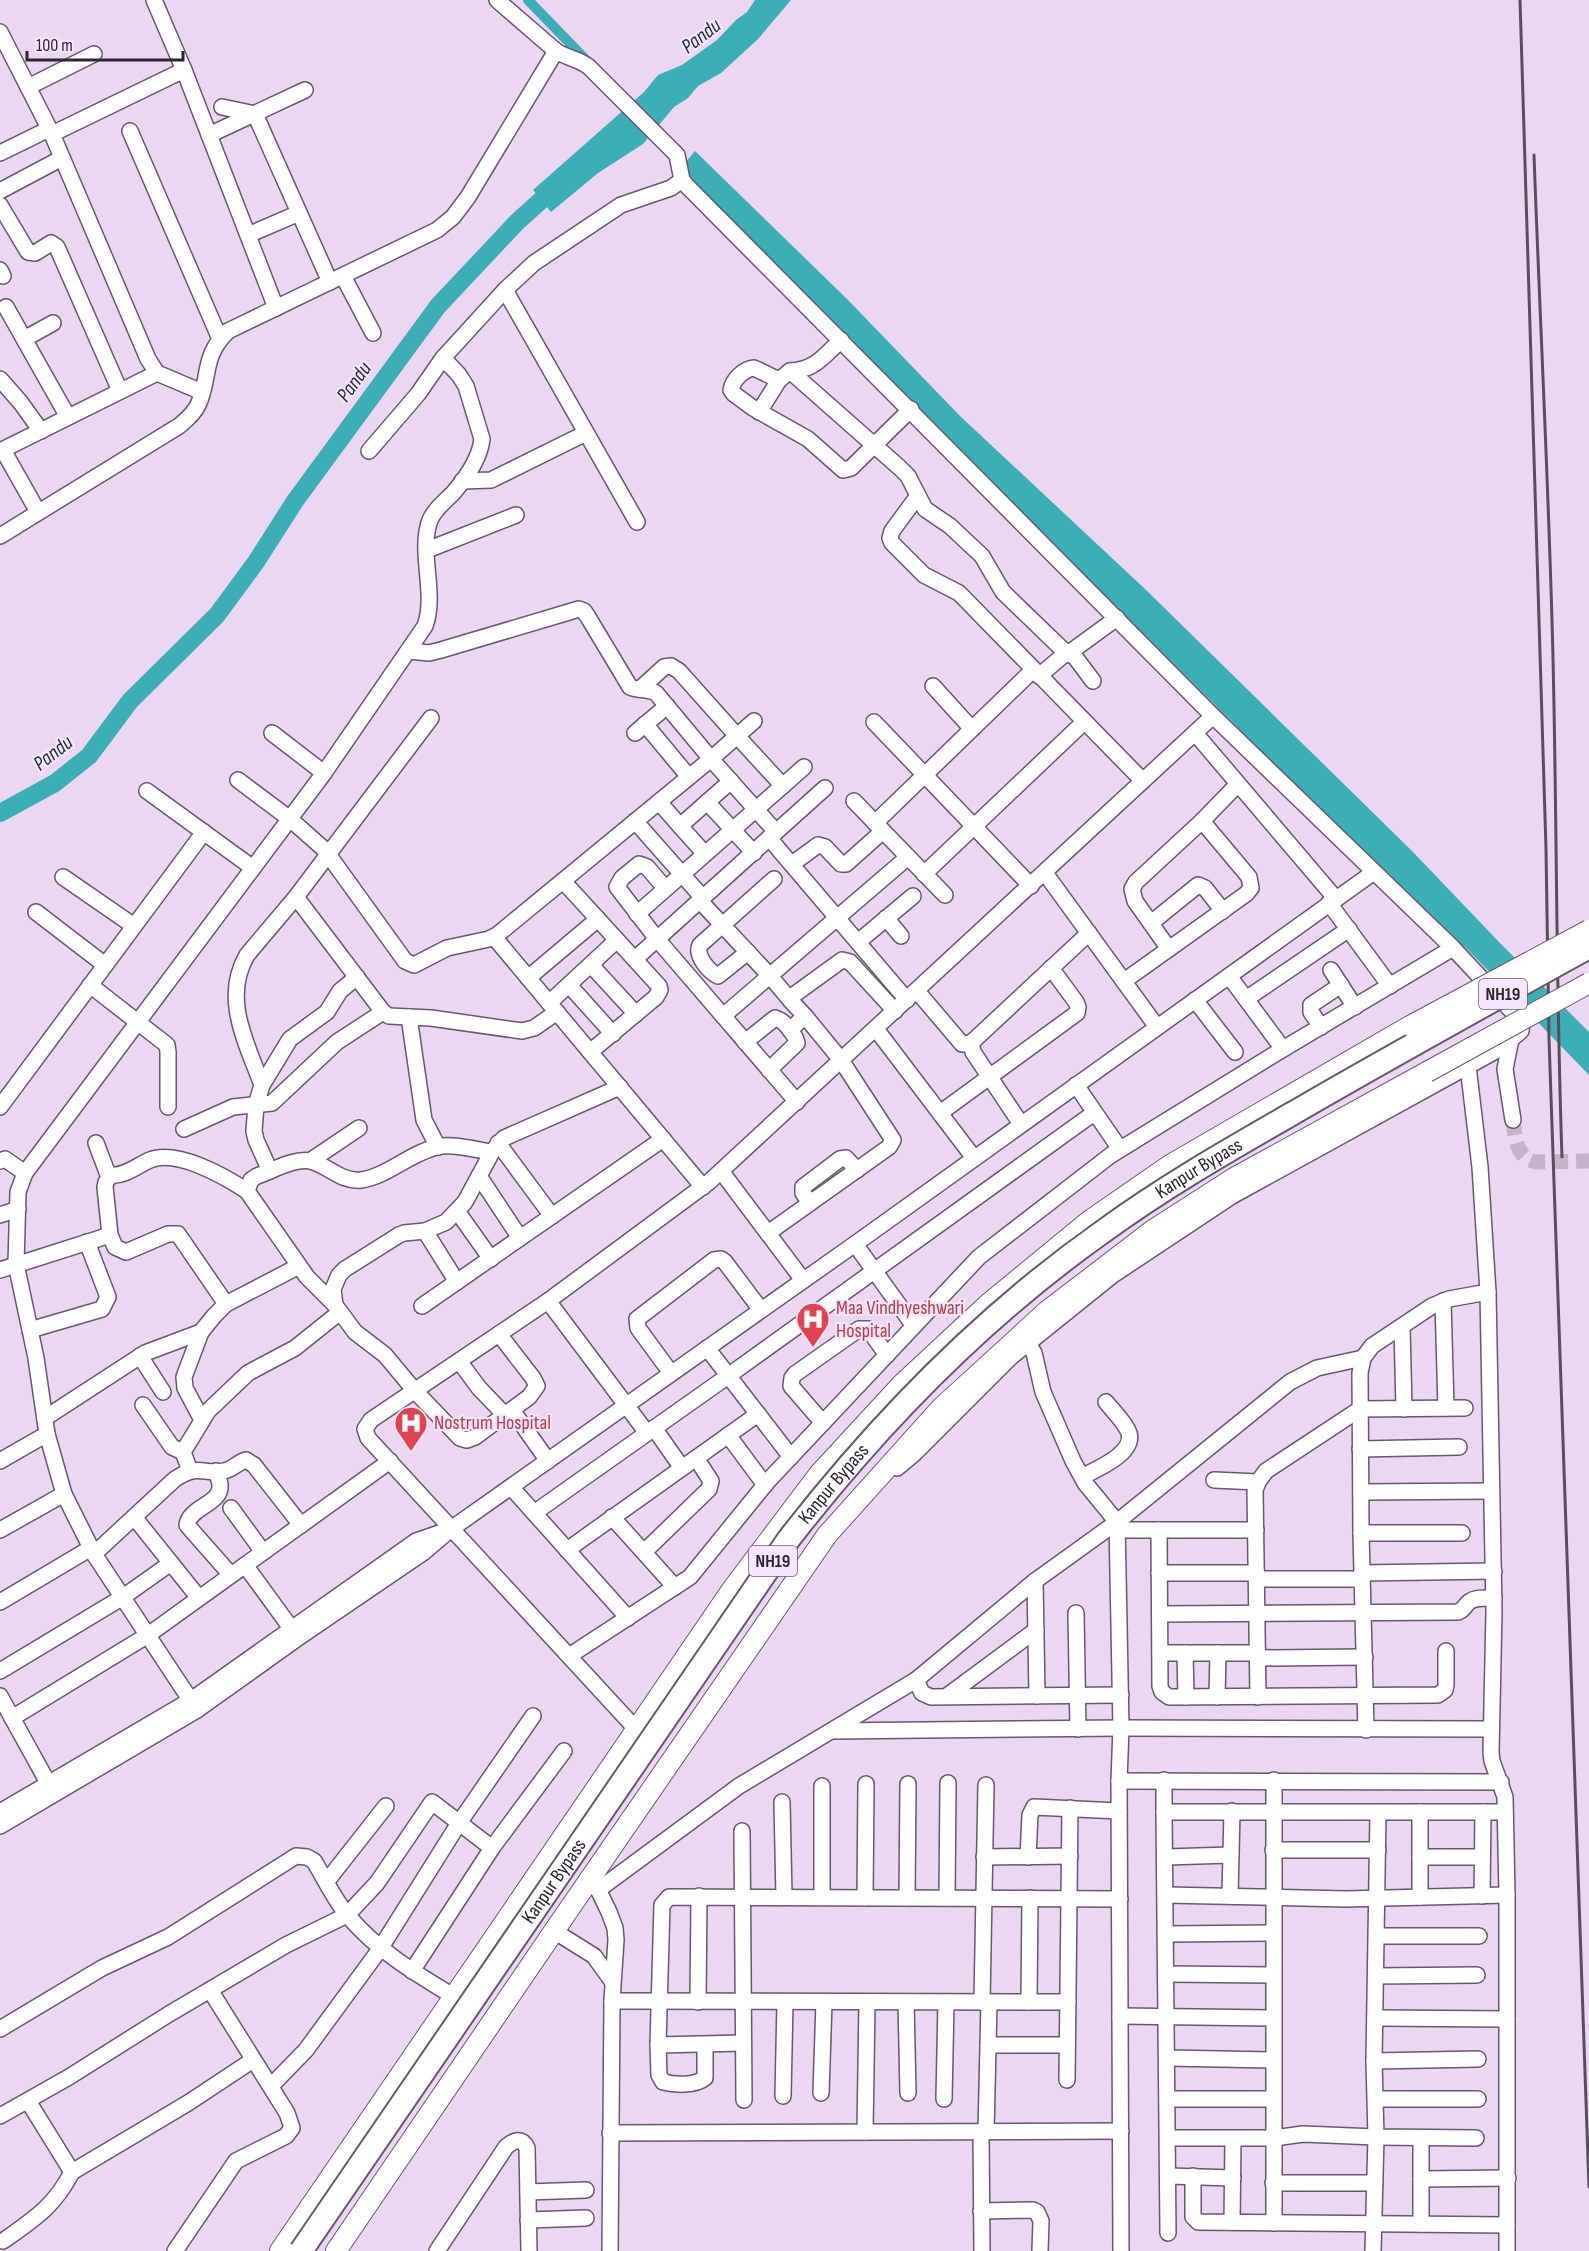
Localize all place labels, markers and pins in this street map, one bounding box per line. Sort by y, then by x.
place label: Maa Vindhyeshwari Hospital [836,1296,964,1343]
hospital icon: Maa Vindhyeshwari Hospital [795,1301,831,1348]
hospital icon: Nostrum Hospital [393,1405,429,1452]
place label: Nostrum Hospital [434,1411,551,1435]

